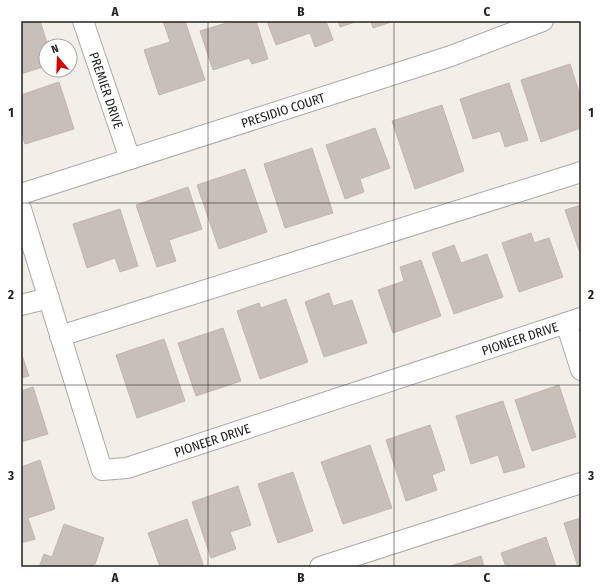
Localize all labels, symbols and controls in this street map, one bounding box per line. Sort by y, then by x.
text: A [110,4,119,19]
text: B [297,4,305,19]
text: C [484,4,491,19]
north arrow [38,38,78,78]
text: N [50,42,60,56]
street label: PREMIER DRIVE [86,50,126,130]
street label: PRESIDIO COURT [239,90,327,131]
text: 1 [8,105,14,120]
text: 1 [588,105,594,120]
text: 2 [7,287,14,302]
text: 2 [587,287,594,302]
street label: PIONEER DRIVE [480,319,560,358]
street label: PIONEER DRIVE [172,421,252,460]
text: 3 [7,468,14,483]
text: 3 [587,468,594,483]
text: A [110,570,119,585]
text: B [297,570,305,585]
text: C [484,570,491,585]

